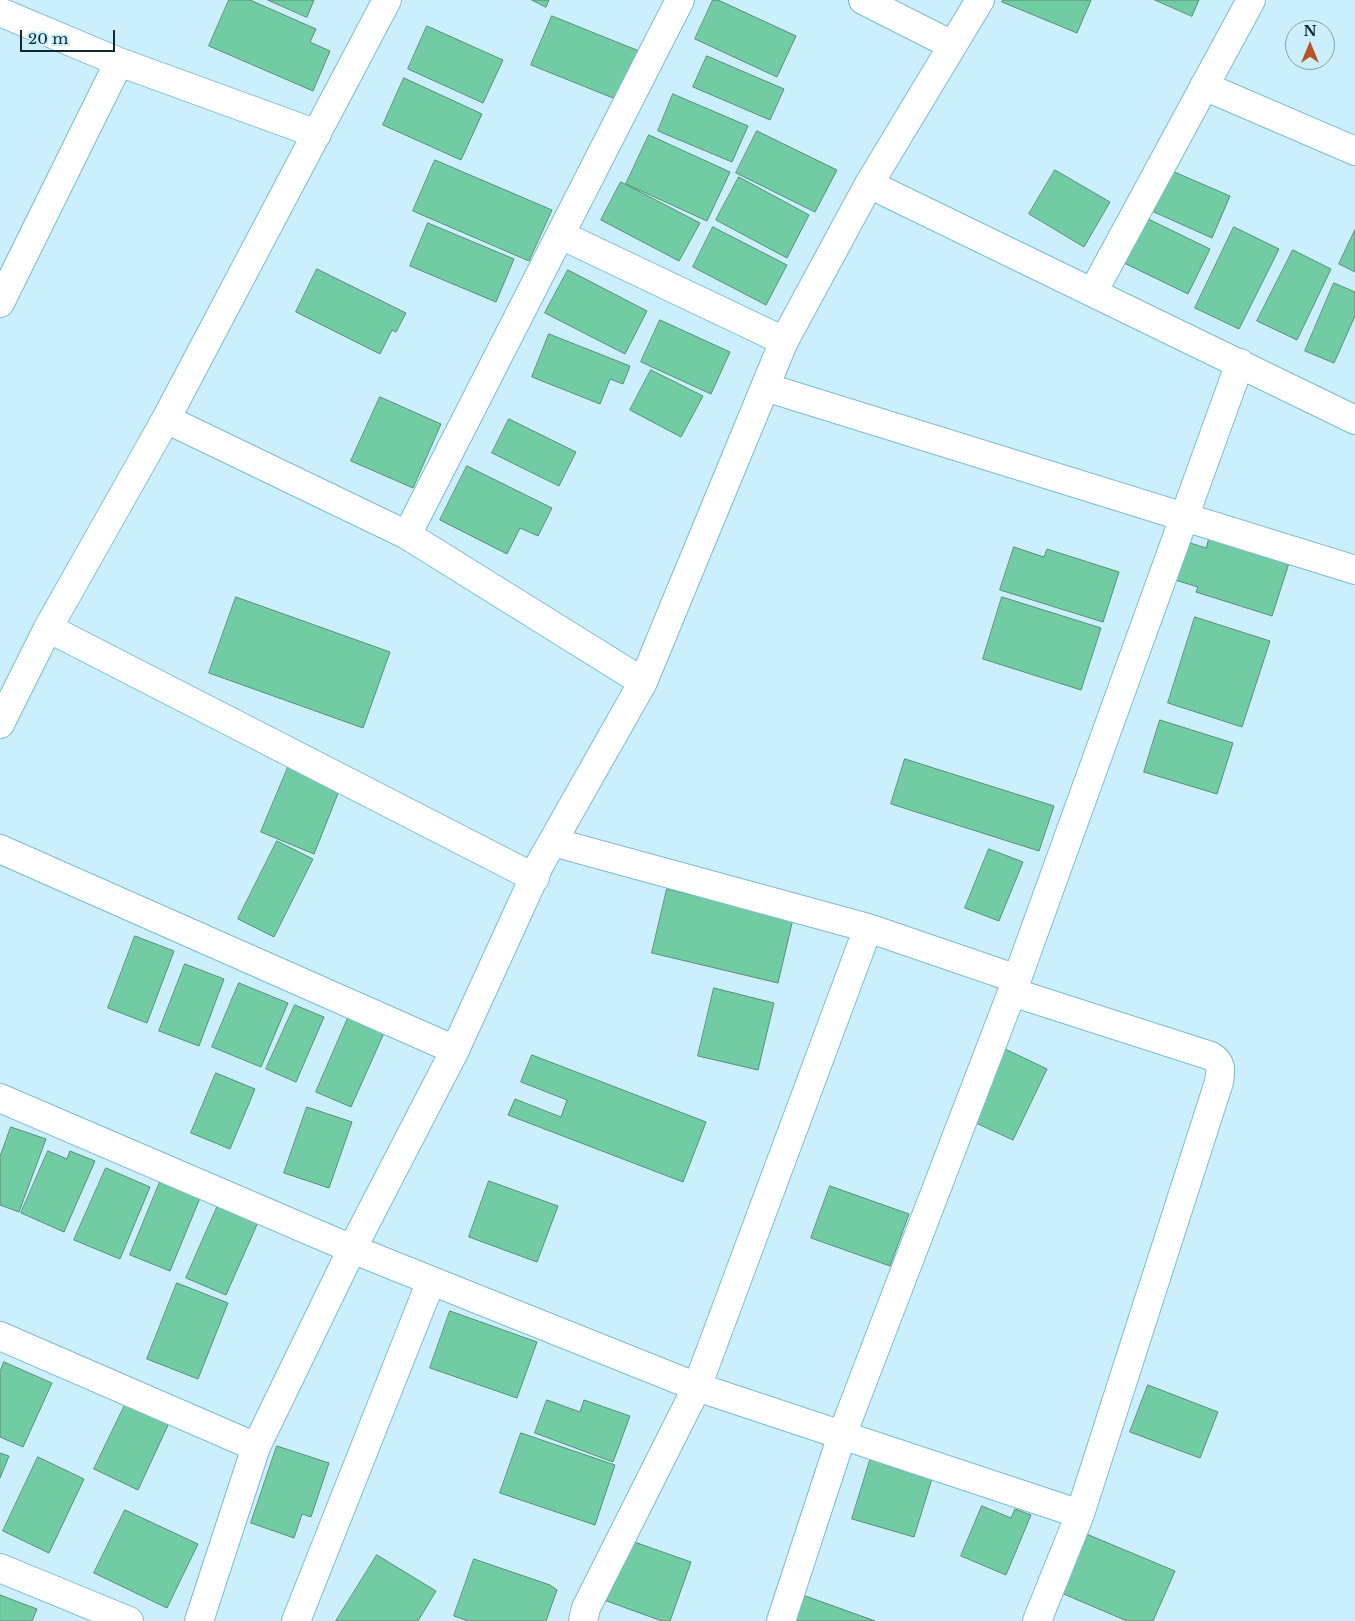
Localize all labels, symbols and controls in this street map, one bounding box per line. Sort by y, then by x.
scale bar [22,20,118,52]
north arrow [1285,20,1335,70]
text: N [1303,22,1317,40]
text: 20 m [28,29,68,48]

